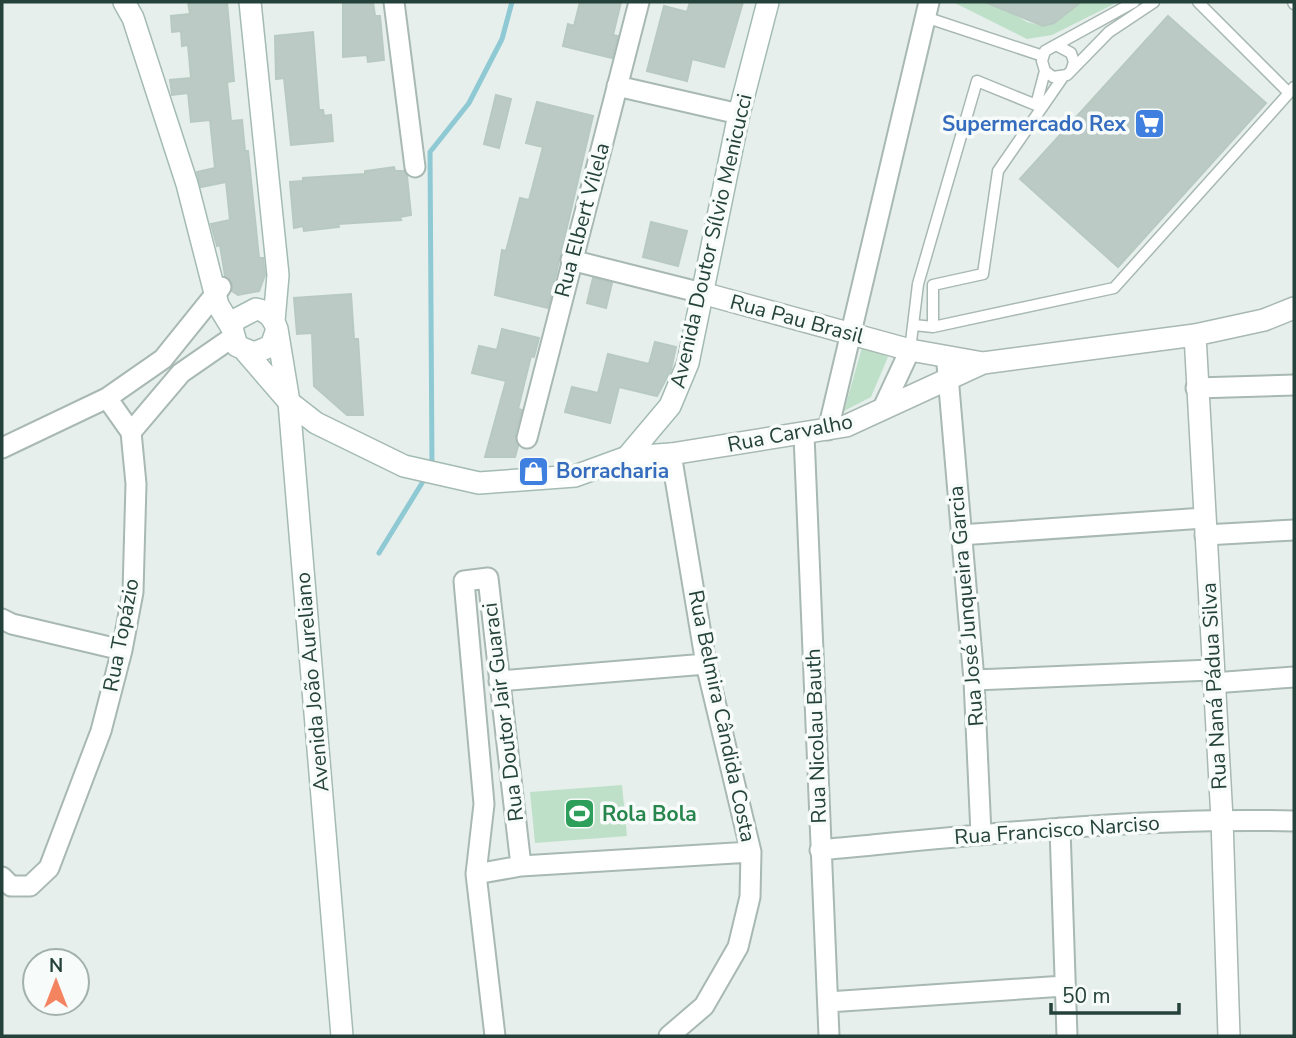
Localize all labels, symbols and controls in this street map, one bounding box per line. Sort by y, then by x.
street label: Avenida Doutor Sílvio Menicucci [663,91,759,391]
supermarket icon: Supermercado Rex [1132,107,1166,141]
place label: Supermercado Rex [942,110,1127,138]
street label: Rua Elbert Vilela [548,140,616,300]
street label: Rua Pau Brasil [727,288,868,351]
street label: Rua Carvalho [725,407,855,459]
shop icon: Borracharia [516,454,550,488]
place label: Borracharia [556,457,669,485]
street label: Rua José Junqueira Garcia [942,484,990,728]
street label: Avenida João Aureliano [288,571,336,793]
street label: Rua Topázio [96,576,146,694]
street label: Rua Naná Pádua Silva [1195,582,1233,790]
street label: Rua Belmira Cândida Costa [682,587,762,845]
street label: Rua Doutor Jair Guaraci [476,601,530,823]
street label: Rua Nicolau Bauth [799,648,833,824]
sports icon: Rola Bola [562,797,596,831]
place label: Rola Bola [602,800,697,828]
street label: Rua Francisco Narciso [953,809,1161,851]
north arrow [21,947,91,1017]
text: N [49,953,63,979]
scale bar [1051,972,1179,1016]
text: 50 m [1062,982,1111,1010]

